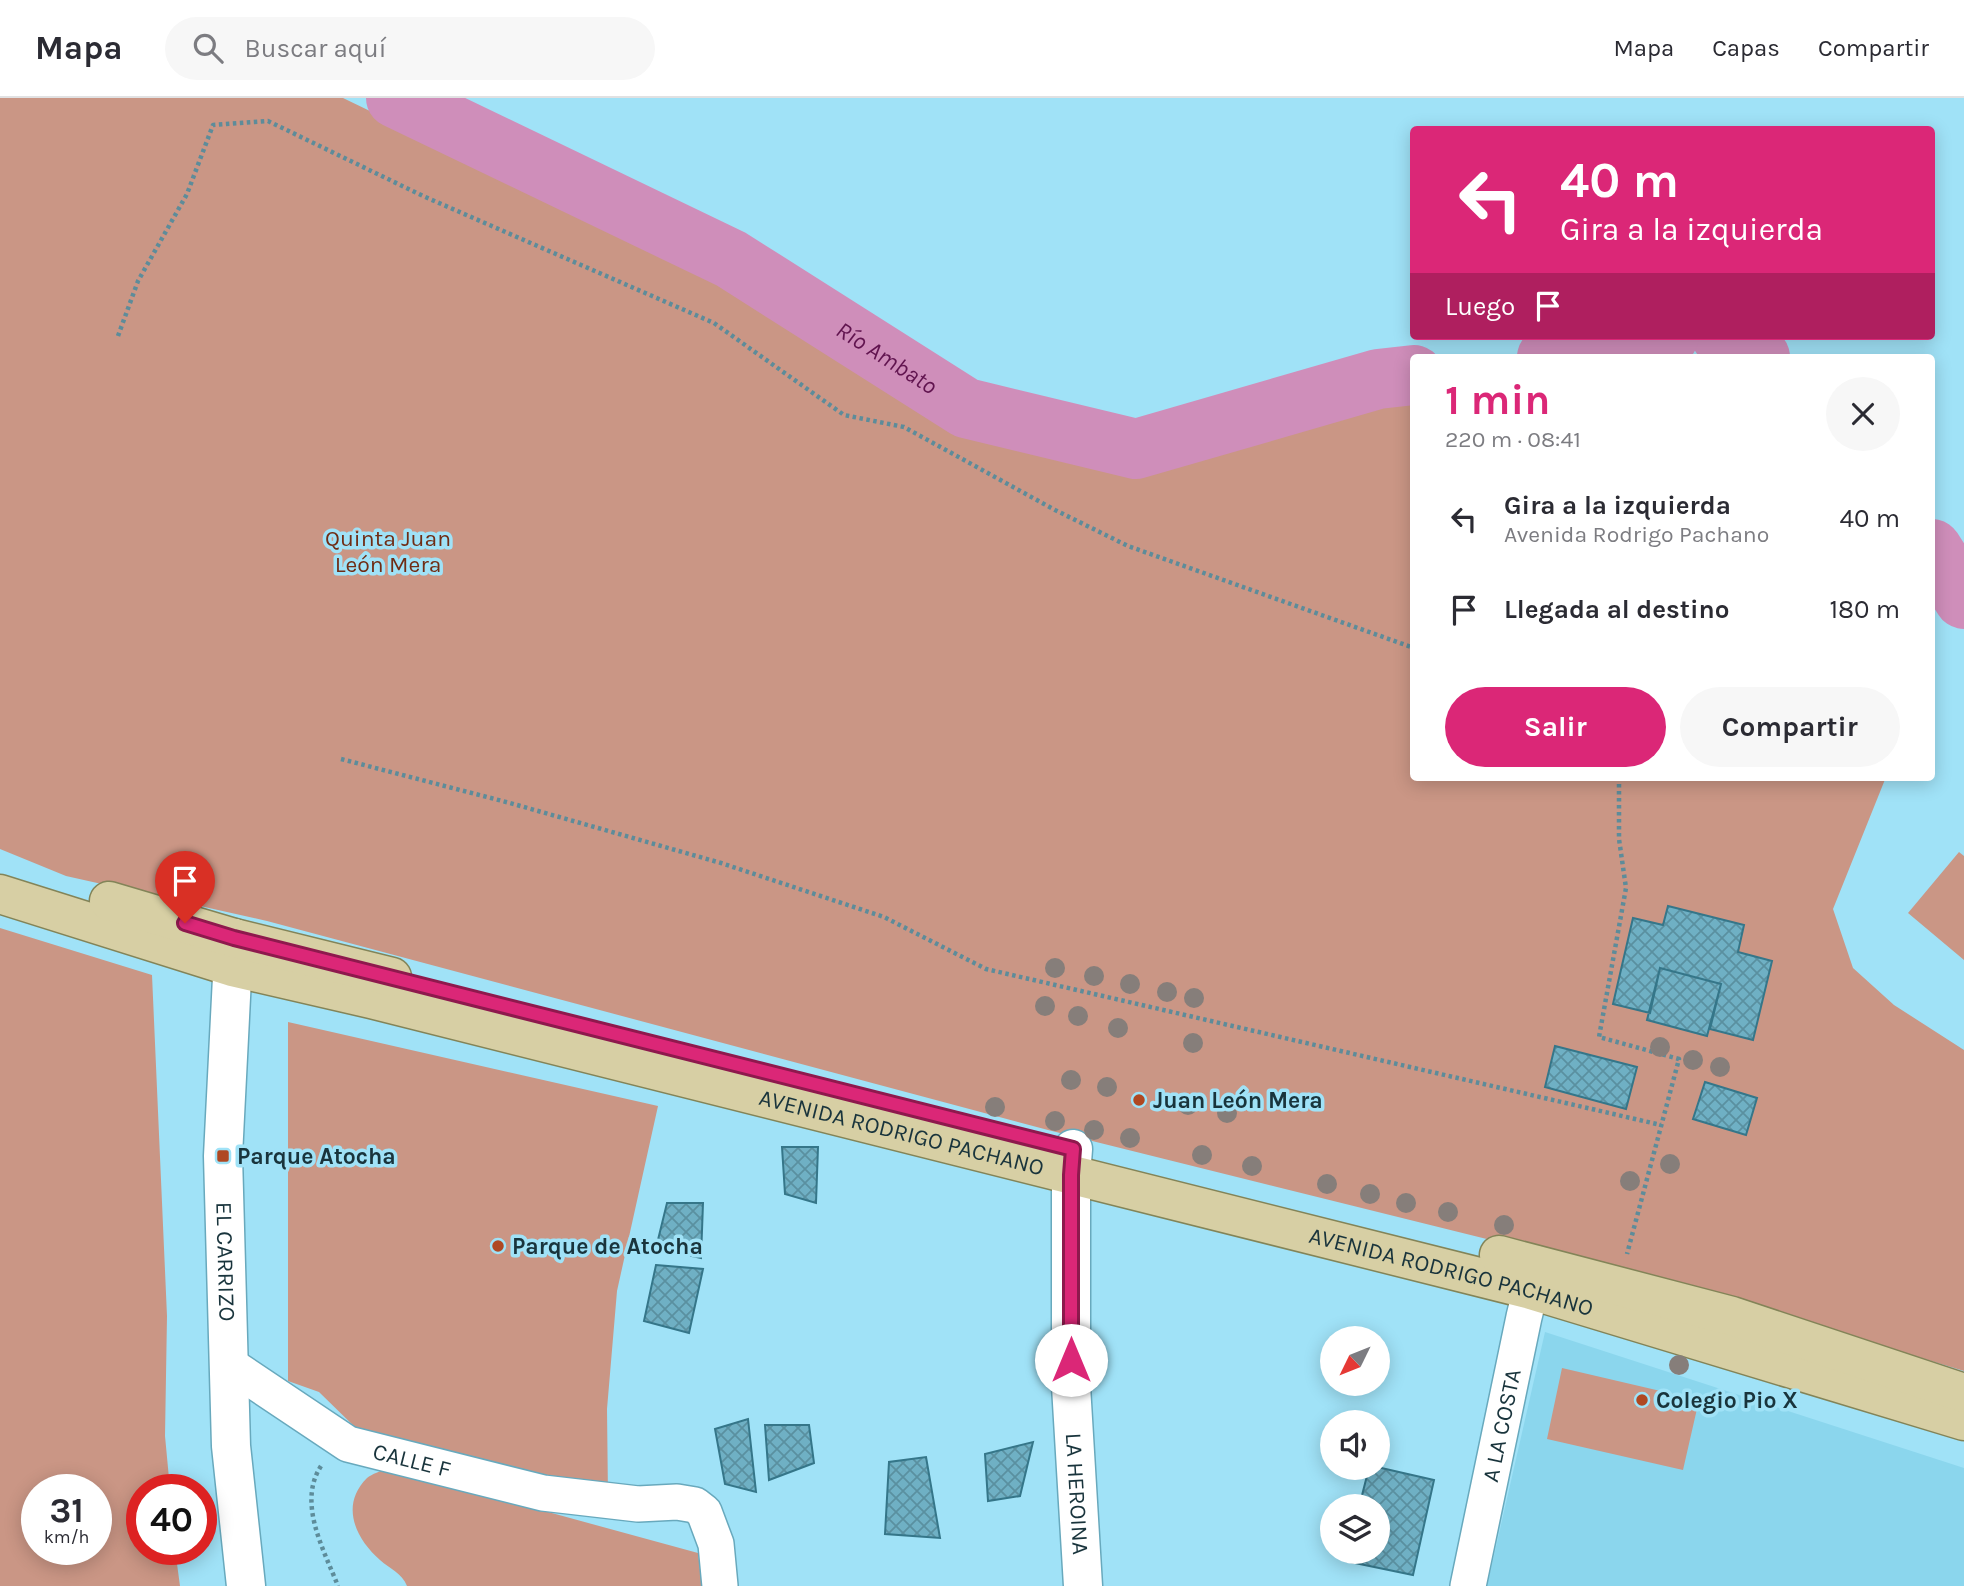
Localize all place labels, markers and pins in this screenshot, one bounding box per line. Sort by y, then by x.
pin [155,851,215,923]
place label: Juan León Mera [1153,1087,1323,1114]
marker: Juan León Mera [1131,1092,1147,1108]
place label: Parque Atocha [237,1143,396,1170]
marker: Parque Atocha [215,1148,231,1164]
place label: Parque de Atocha [512,1233,703,1260]
marker: Parque de Atocha [490,1238,506,1254]
place label: Colegio Pio X [1656,1387,1798,1414]
marker: Colegio Pio X [1634,1392,1650,1408]

